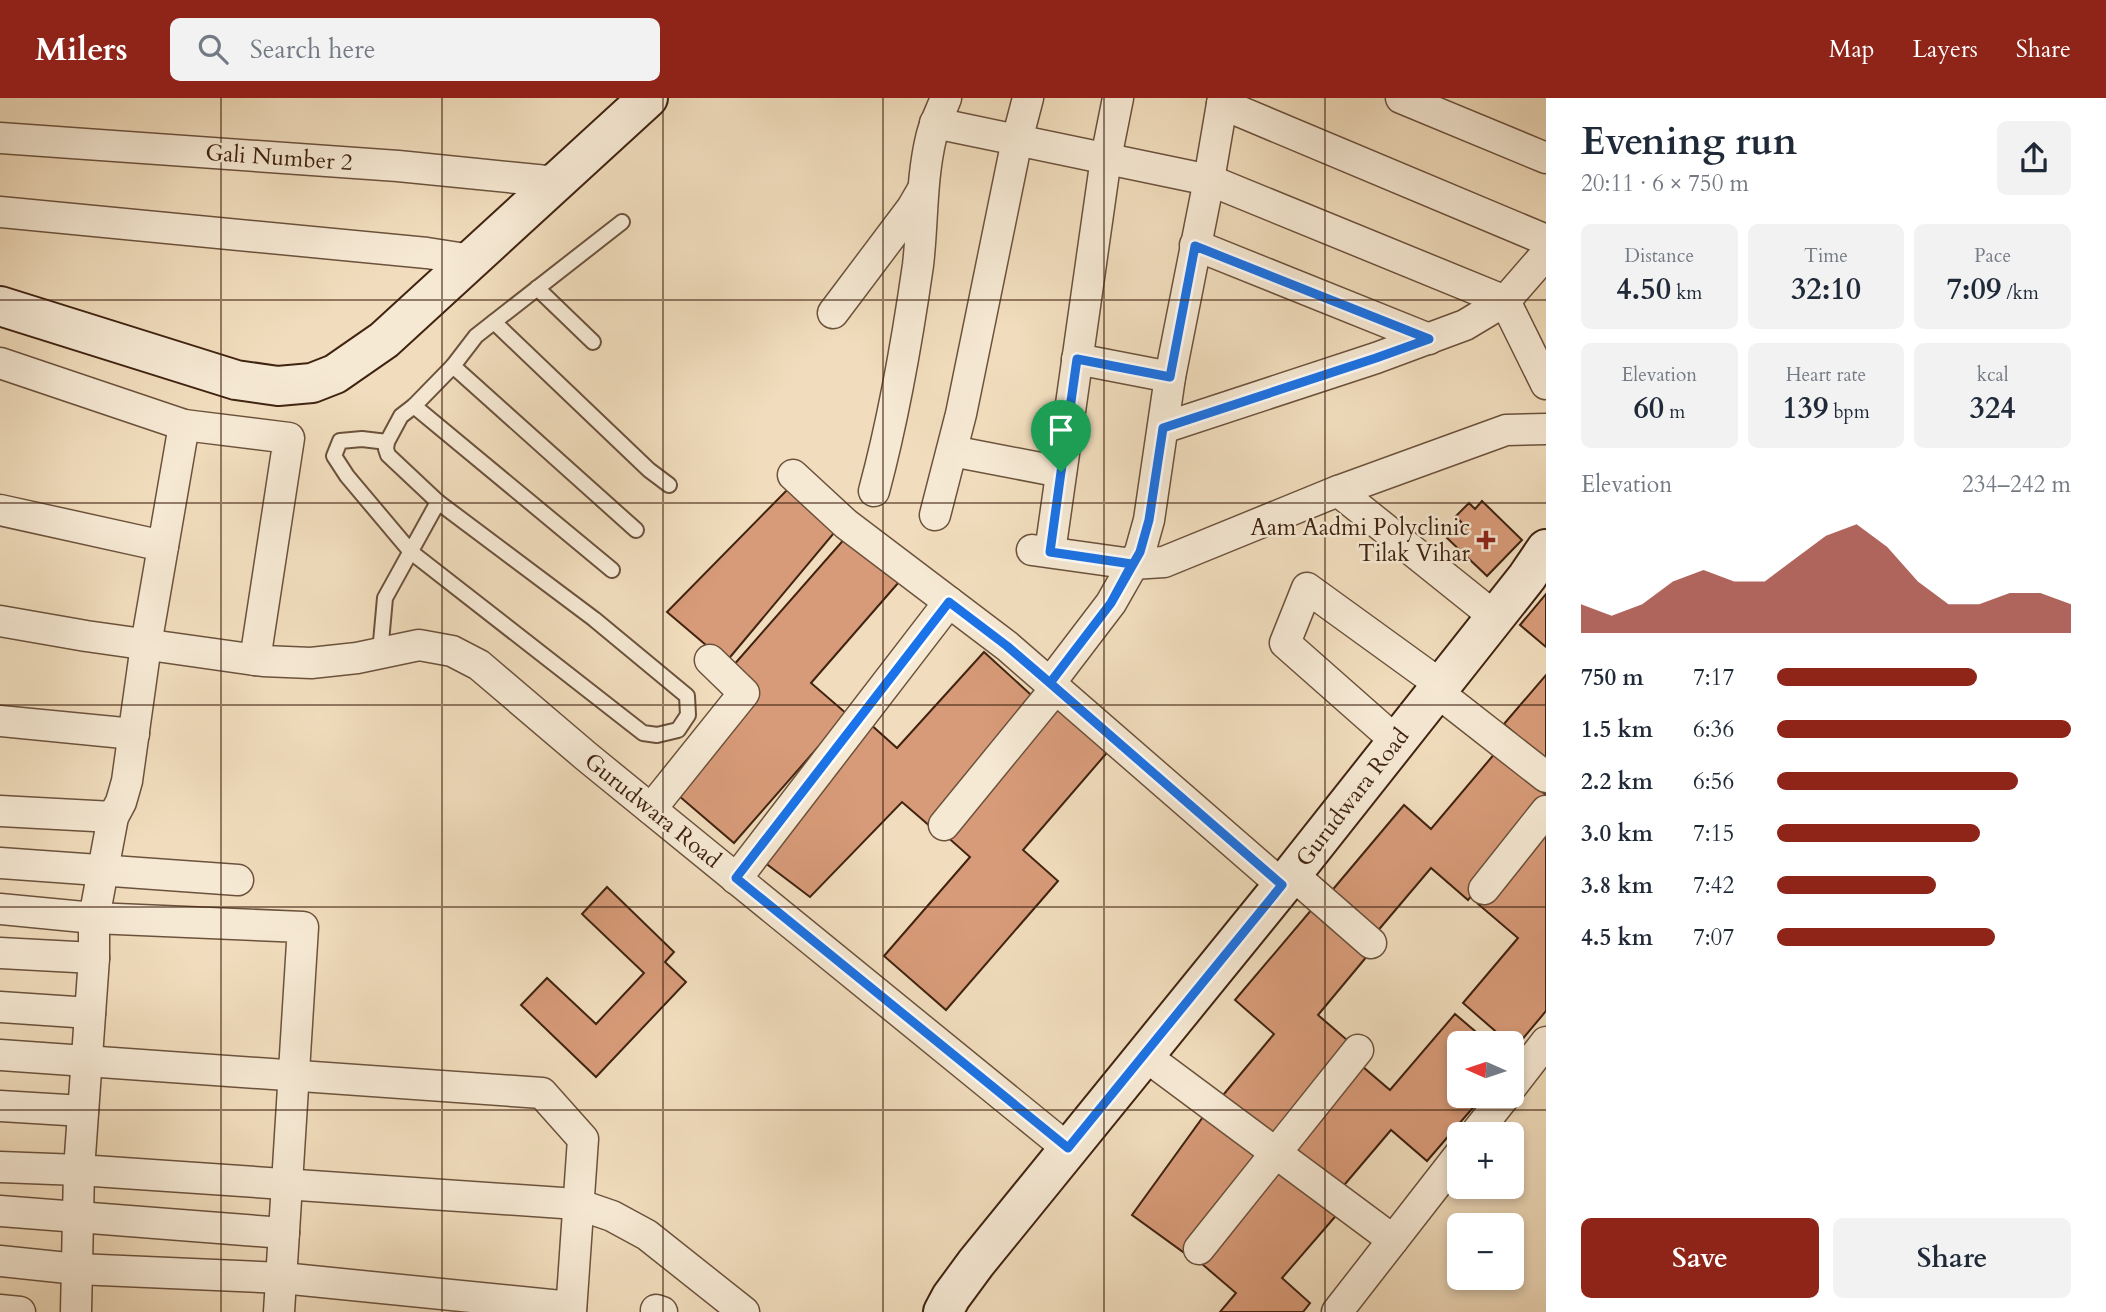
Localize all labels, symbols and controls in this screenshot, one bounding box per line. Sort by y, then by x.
search box [170,18,660,81]
text: Milers [35,27,128,72]
icon: search [194,30,232,68]
text: Search here [250,32,376,67]
text: Map [1829,33,1875,66]
text: Layers [1913,33,1978,66]
text: Share [2016,33,2071,66]
text: Evening run [1581,116,1797,168]
button: share [1997,121,2071,195]
street label: Gali Number 2 [204,137,354,178]
text: 20:11 · 6 × 750 m [1581,168,1749,199]
text: Distance [1625,243,1694,269]
text: Time [1804,243,1848,269]
text: Pace [1974,243,2011,269]
text: 4.50 [1616,269,1671,310]
text: 32:10 [1791,269,1861,310]
text: 7:09 [1947,269,2001,310]
text: km [1671,280,1702,306]
text: /km [2001,280,2039,306]
text: Elevation [1622,362,1697,388]
text: Heart rate [1786,362,1866,388]
text: kcal [1977,362,2009,388]
text: 60 [1633,388,1664,429]
text: 139 [1782,388,1828,429]
text: 324 [1970,388,2016,429]
text: m [1664,399,1685,425]
text: bpm [1828,399,1870,425]
pin [1031,400,1091,472]
icon: arrive [1042,411,1080,449]
text: Elevation [1581,469,1672,500]
text: 234–242 m [1962,469,2071,500]
place label: Aam Aadmi Polyclinic Tilak Vihar [1251,512,1471,569]
marker: Aam Aadmi Polyclinic Tilak Vihar [1476,530,1496,550]
text: 750 m [1581,662,1644,693]
text: 7:17 [1693,662,1734,693]
text: 1.5 km [1581,714,1653,745]
text: 6:36 [1693,714,1734,745]
street label: Gurudwara Road [1289,721,1417,873]
street label: Gurudwara Road [578,746,728,876]
text: 2.2 km [1581,766,1653,797]
text: 6:56 [1693,766,1734,797]
text: 3.0 km [1581,818,1653,849]
text: 7:15 [1693,818,1734,849]
text: 3.8 km [1581,870,1653,901]
text: 7:42 [1693,870,1734,901]
text: 4.5 km [1581,922,1653,953]
text: 7:07 [1693,922,1734,953]
north arrow [1447,1031,1524,1108]
map controls [1447,1031,1524,1290]
button: + [1447,1122,1524,1199]
button: − [1447,1213,1524,1290]
button: Save [1581,1218,1819,1298]
button: Share [1833,1218,2071,1298]

